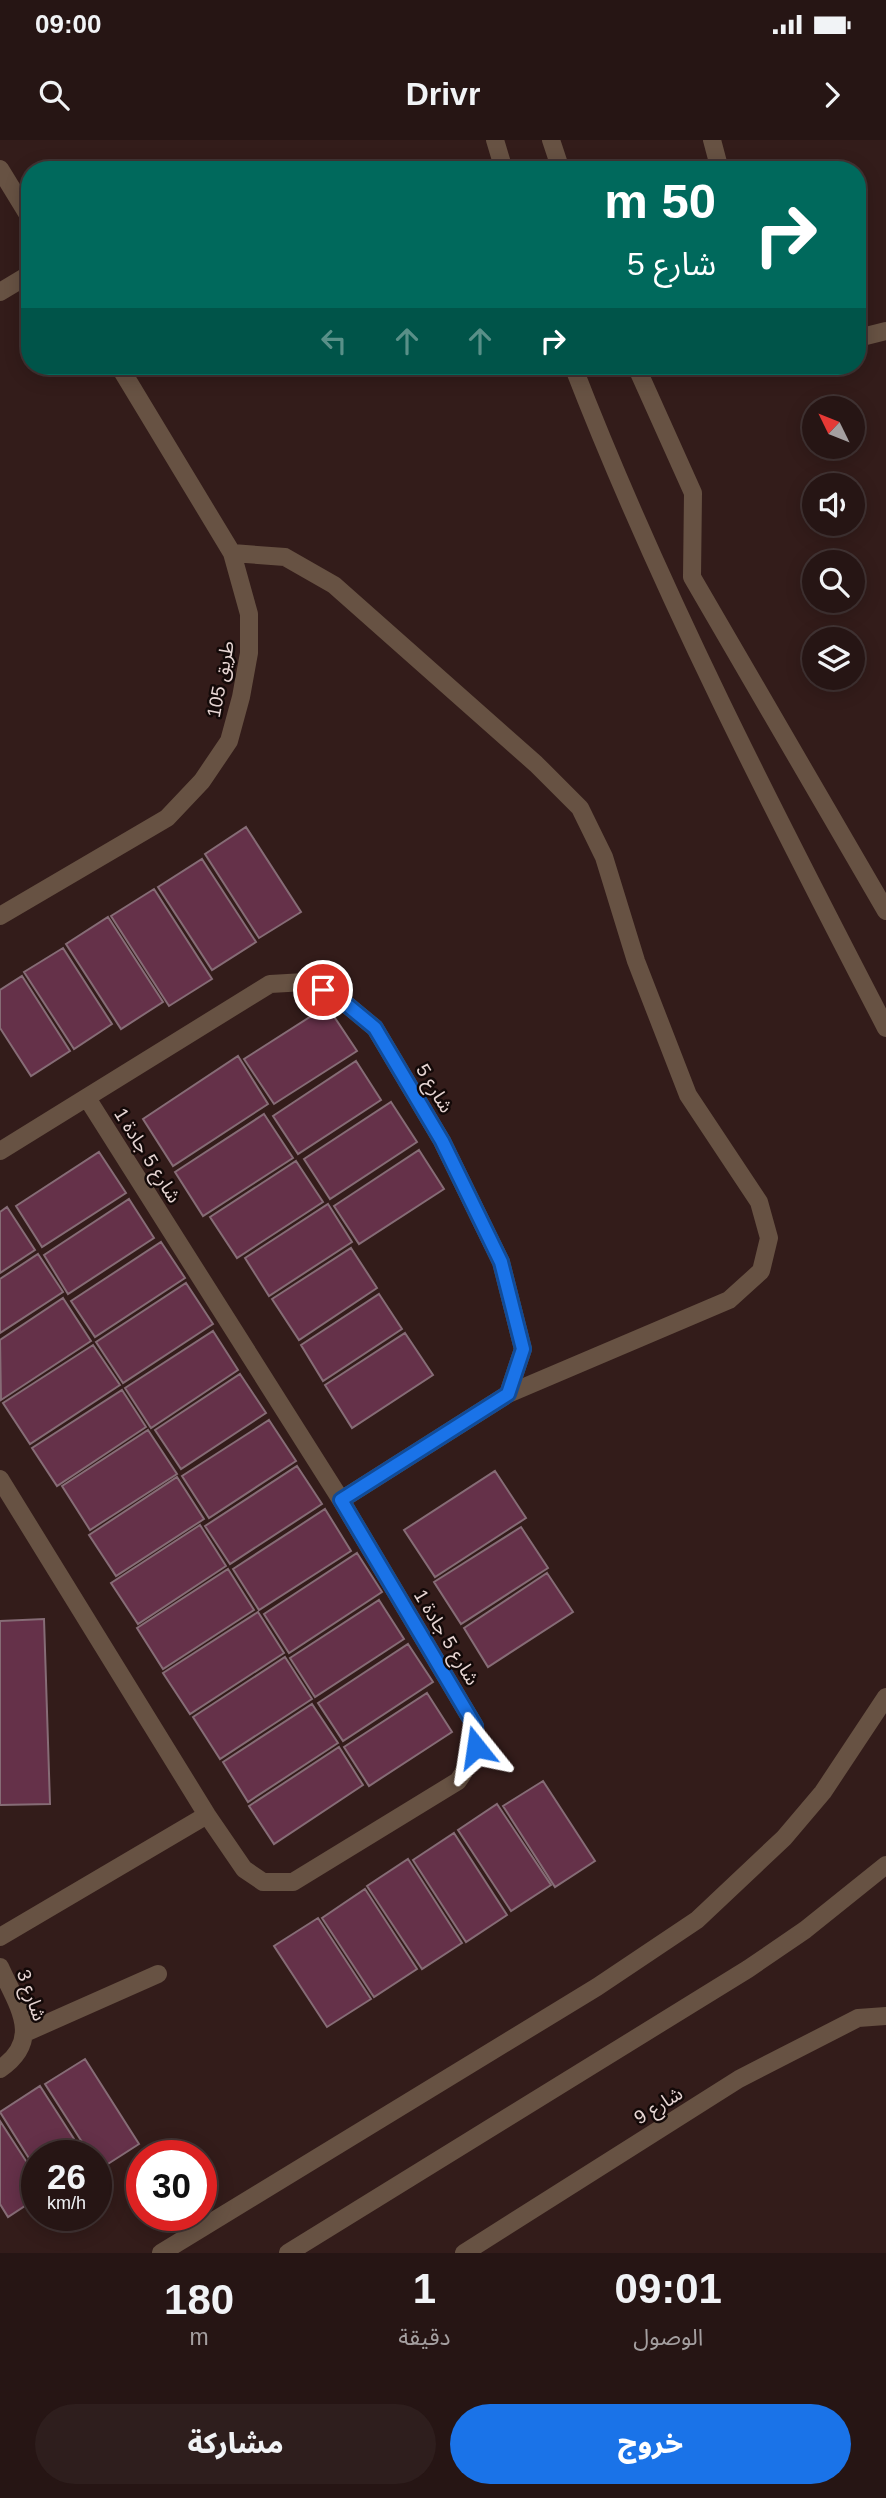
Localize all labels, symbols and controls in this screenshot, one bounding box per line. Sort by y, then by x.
text: 09:00 [35,9,102,39]
icon: search [35,76,73,114]
text: Drivr [406,76,480,112]
icon: forward [813,76,851,114]
text: 50 m [604,174,716,228]
icon: right [740,189,831,280]
text: شارع 5 [627,246,716,282]
icon: left [315,322,353,360]
icon: ahead [388,322,426,360]
icon: ahead [461,322,499,360]
icon: right [534,322,572,360]
north arrow [802,396,864,458]
map controls [802,396,865,690]
button: sound [802,473,865,536]
button: search [802,550,865,613]
button: layers [802,627,865,690]
street label: طريق 105 [203,639,239,719]
pin [293,960,353,1020]
icon: arrive [304,971,342,1009]
street label: شارع 5 [409,1060,457,1118]
street label: شارع 5 جادة 1 [108,1104,185,1208]
street label: شارع 5 جادة 1 [407,1586,483,1690]
position arrow [439,1710,513,1784]
street label: شارع 3 [10,1967,50,2025]
street label: شارع 9 [630,2083,688,2131]
speed limit sign: 30 [126,2140,217,2231]
text: 26 [47,2157,86,2196]
text: km/h [47,2193,86,2213]
text: 1 [413,2265,436,2312]
text: 09:01 [615,2265,722,2312]
text: 180 [164,2276,234,2323]
text: m [190,2324,209,2350]
text: دقيقة [398,2324,451,2350]
text: الوصول [633,2324,703,2350]
button: مشاركة [35,2404,436,2484]
button: خروج [450,2404,851,2484]

